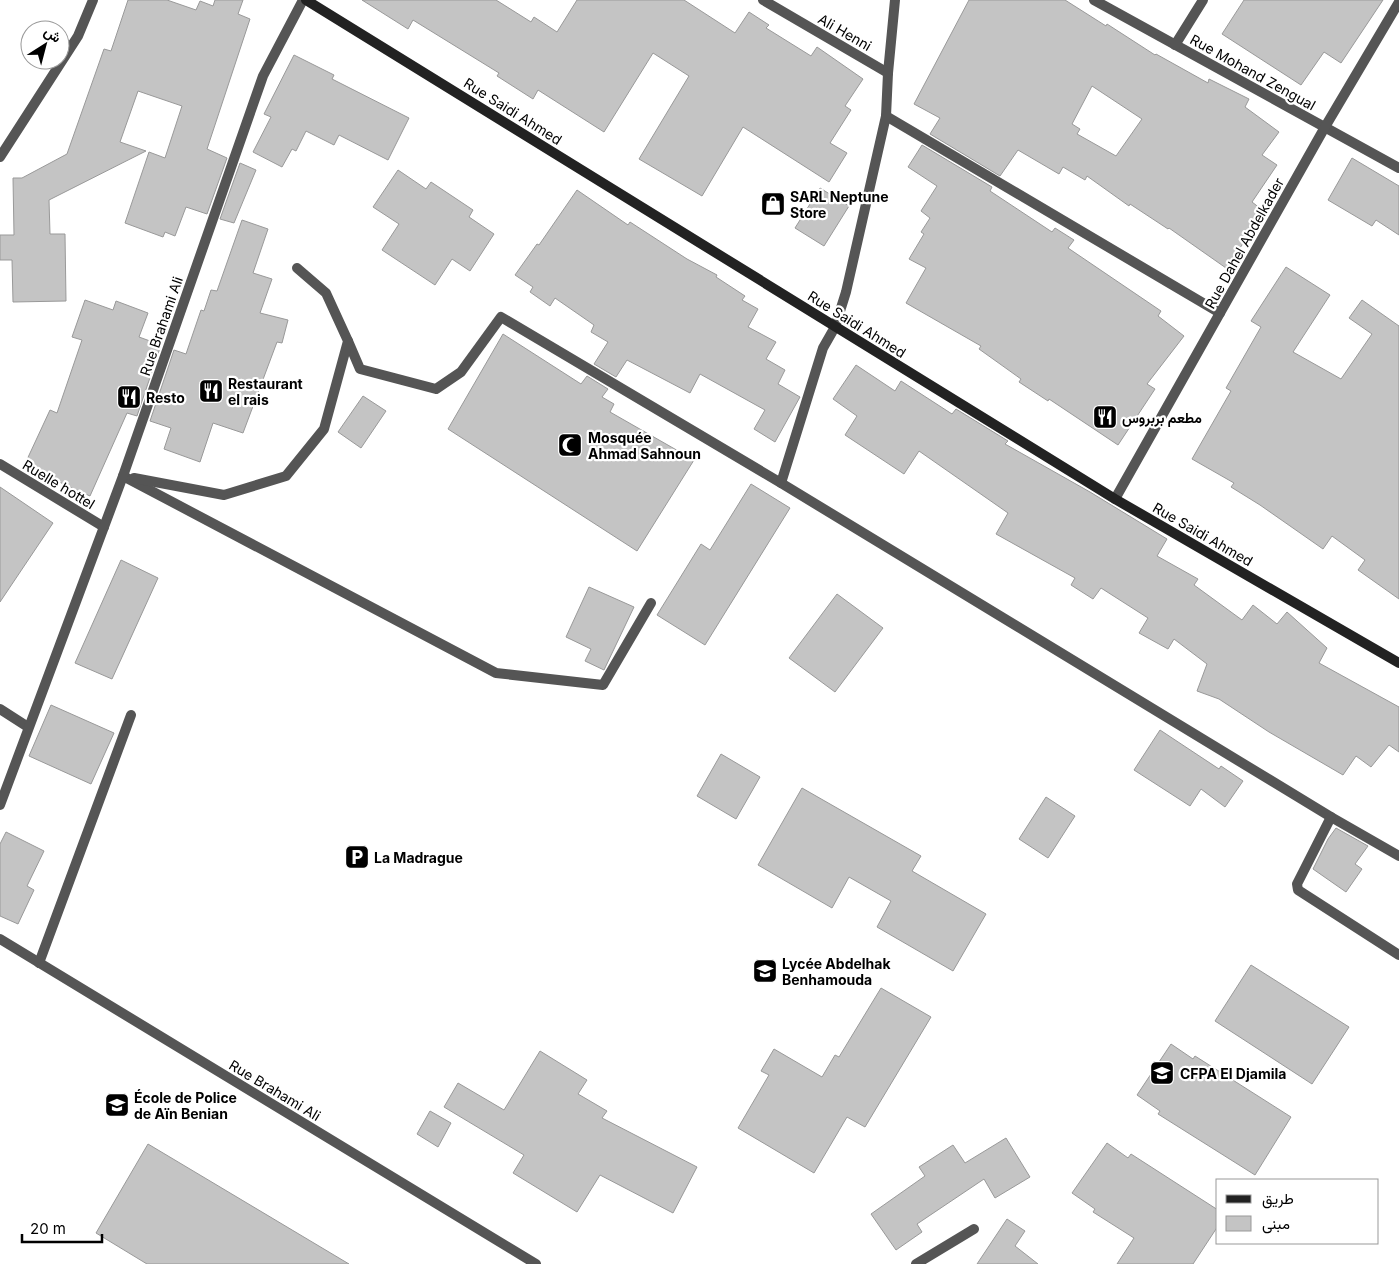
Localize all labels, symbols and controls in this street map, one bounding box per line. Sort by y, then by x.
street label: Ali Henni [815,10,875,54]
north arrow [20,20,70,70]
text: ش [41,22,65,47]
street label: Rue Mohand Zengual [1187,30,1319,114]
street label: Rue Saidi Ahmed [461,74,565,148]
street label: Rue Dahel Abdelkader [1201,175,1287,311]
place label: SARL Neptune Store [790,188,889,221]
shop icon: SARL Neptune Store [760,191,786,217]
street label: Rue Brahami Ali [136,274,186,378]
street label: Rue Saidi Ahmed [805,287,909,361]
place label: Restaurant el rais [228,375,303,408]
restaurant icon: Restaurant el rais [198,378,224,404]
restaurant icon: Resto [116,384,142,410]
place label: Resto [146,389,185,406]
restaurant icon: مطعم بربروس [1092,404,1118,430]
place label: مطعم بربروس [1122,409,1202,427]
place label: Mosquée Ahmad Sahnoun [588,429,701,462]
mosque icon: Mosquée Ahmad Sahnoun [557,432,583,458]
street label: Ruelle hottel [20,456,98,512]
street label: Rue Saidi Ahmed [1150,499,1256,569]
parking icon: La Madrague [344,844,370,870]
place label: La Madrague [374,849,463,866]
place label: Lycée Abdelhak Benhamouda [782,955,891,988]
school or university icon: Lycée Abdelhak Benhamouda [752,958,778,984]
street label: Rue Brahami Ali [226,1056,324,1124]
school or university icon: CFPA El Djamila [1149,1060,1175,1086]
place label: CFPA El Djamila [1180,1065,1286,1082]
place label: École de Police de Aïn Benian [134,1088,237,1122]
school or university icon: École de Police de Aïn Benian [104,1092,130,1118]
legend [1216,1179,1379,1244]
text: طريق [1262,1189,1294,1209]
scale bar [22,1212,102,1244]
text: مبنى [1262,1214,1290,1234]
text: 20 m [30,1219,66,1238]

